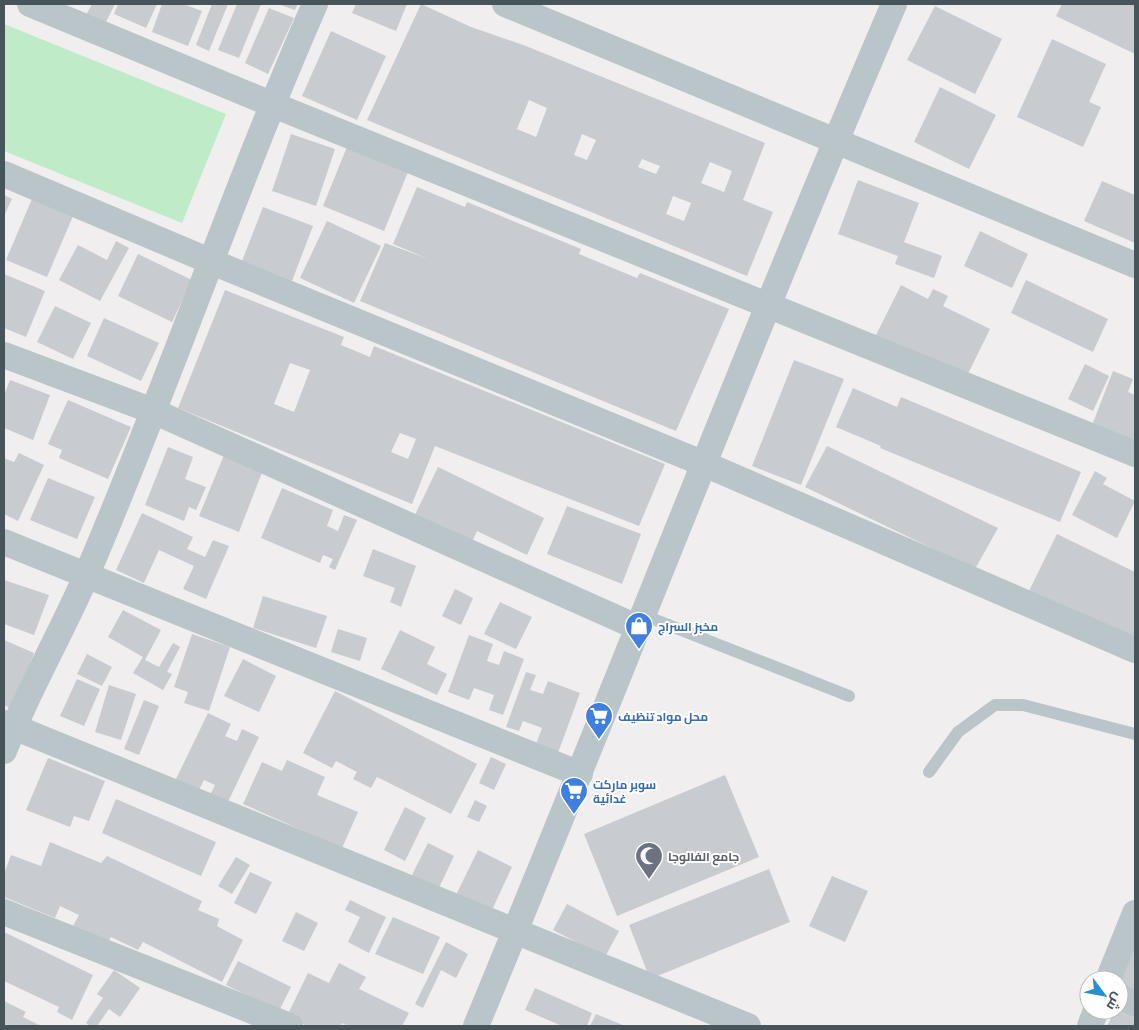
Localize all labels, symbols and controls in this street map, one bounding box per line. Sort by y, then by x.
shop icon: مخبز السراج [624,611,654,650]
place label: مخبز السراج [658,619,718,636]
supermarket icon: محل مواد تنظيف [584,701,614,740]
place label: محل مواد تنظيف [618,709,708,725]
supermarket icon: سوبر ماركت غدائية [559,776,589,815]
place label: سوبر ماركت غدائية [593,777,656,806]
mosque icon: جامع الفالوجا [634,841,664,880]
place label: جامع الفالوجا [668,849,739,866]
north arrow [1079,970,1129,1020]
text: ش [1103,990,1127,1014]

